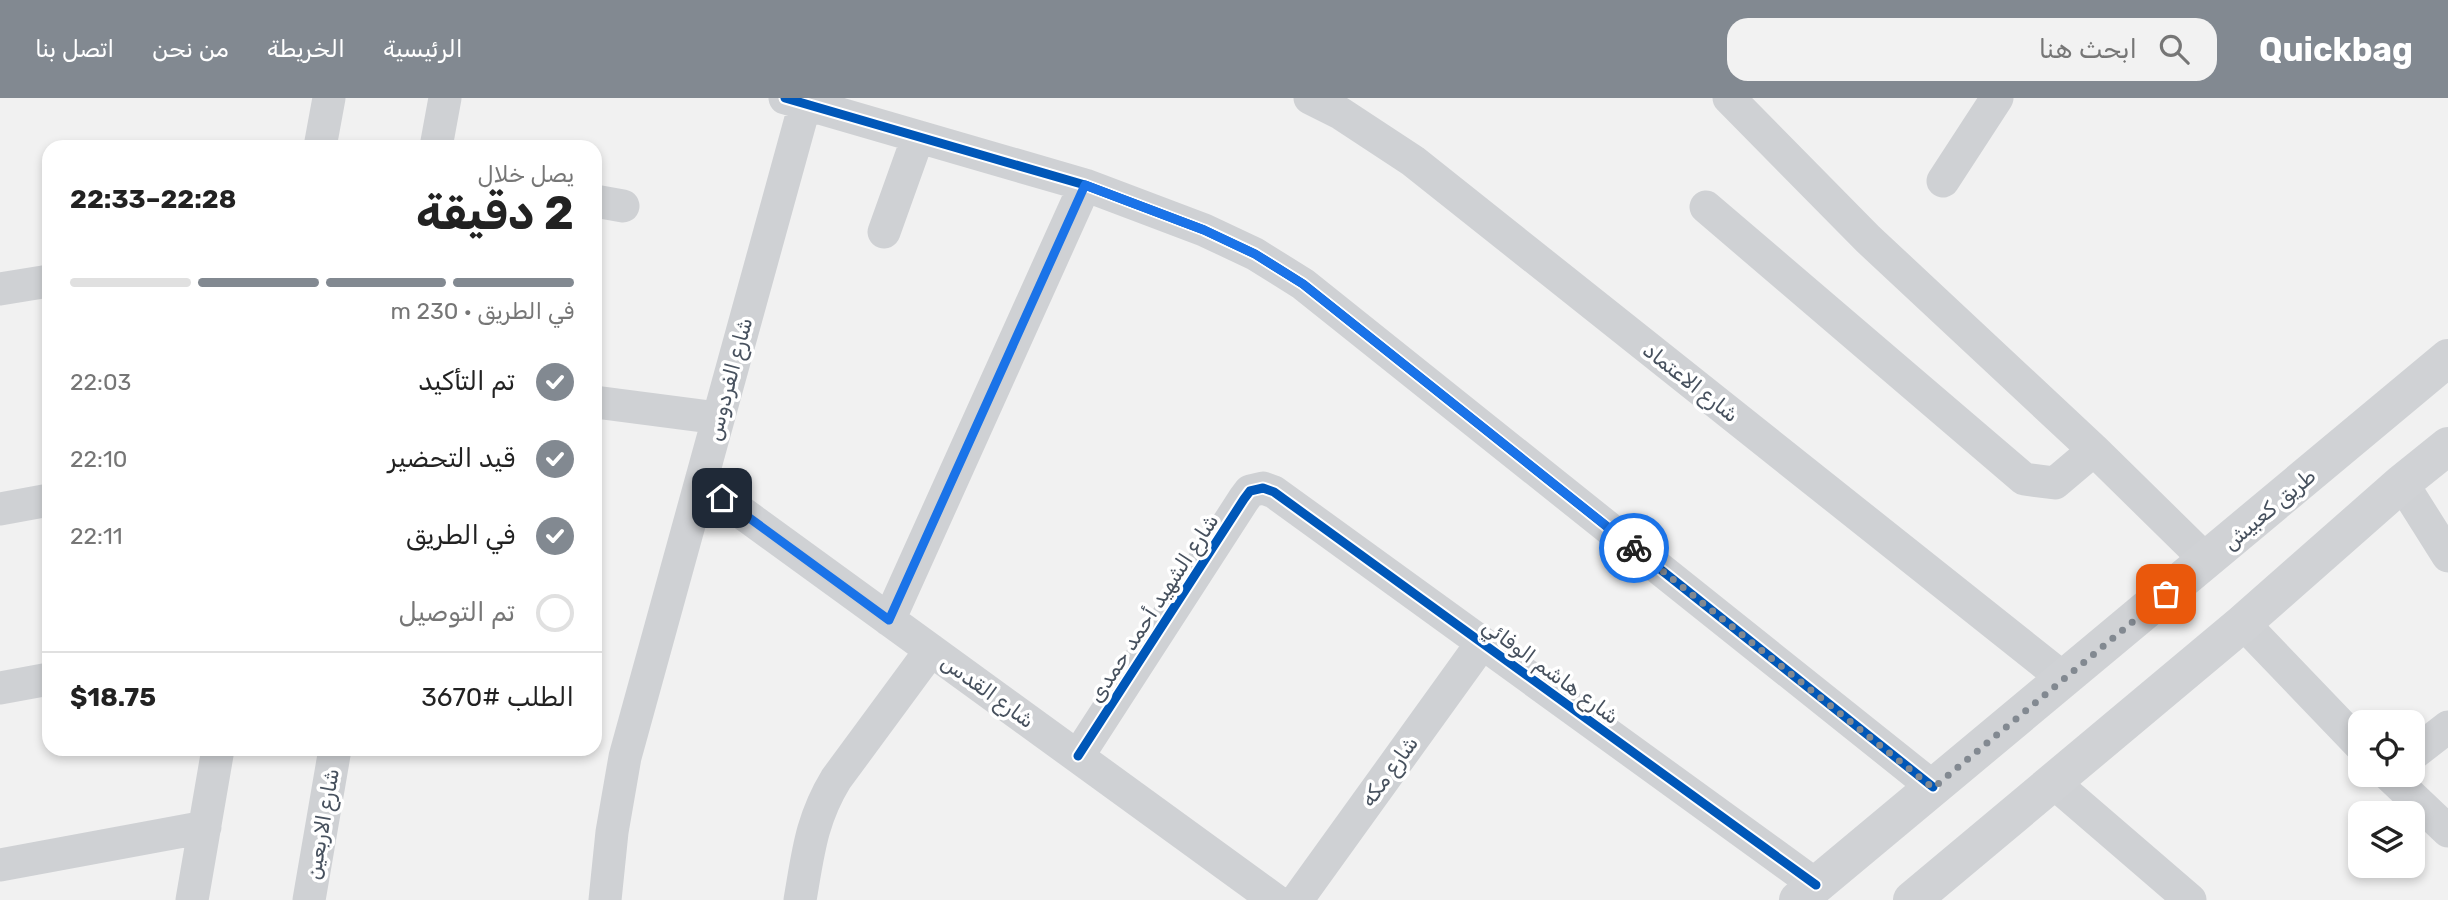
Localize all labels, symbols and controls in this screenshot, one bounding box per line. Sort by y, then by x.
search box [1727,18,2217,81]
icon: search [2155,30,2193,68]
text: Quickbag [2259,30,2413,69]
text: ابحث هنا [2039,34,2137,65]
text: اتصل بنا [35,35,114,63]
text: من نحن [152,35,229,63]
text: الخريطة [267,35,345,63]
text: الرئيسية [383,35,463,63]
text: يصل خلال [478,160,574,188]
text: 22:28–22:33 [70,184,236,215]
text: 2 دقيقة [416,186,574,241]
text: في الطريق · 230 m [390,297,574,325]
street label: شارع الفردوس [701,315,759,444]
street label: شارع الاعتماد [1637,337,1744,429]
icon: check [536,363,574,401]
text: تم التأكيد [418,366,515,397]
text: 22:03 [70,368,131,396]
icon: check [536,440,574,478]
text: قيد التحضير [388,443,515,474]
text: 22:10 [70,445,127,473]
street label: طريق كعبيش [2218,463,2320,555]
pin [692,468,752,528]
icon: home [703,479,741,517]
street label: شارع الشهيد أحمد حمدى [1083,509,1225,708]
courier [1599,513,1669,583]
icon: check [536,517,574,555]
text: في الطريق [406,520,515,551]
text: 22:11 [70,522,123,550]
icon: bike [1615,529,1653,567]
pin [2136,564,2196,624]
icon: bag [2147,575,2185,613]
text: تم التوصيل [398,597,515,628]
street label: شارع هاشم الوفائي [1475,613,1624,732]
street label: شارع القدس [935,649,1039,735]
text: $18.75 [70,682,156,713]
text: الطلب #3670 [421,682,574,713]
map controls [2348,710,2425,878]
button: locate [2348,710,2425,787]
street label: شارع مكه [1355,731,1425,812]
street label: شارع الاربعين [300,767,346,882]
button: layers [2348,801,2425,878]

